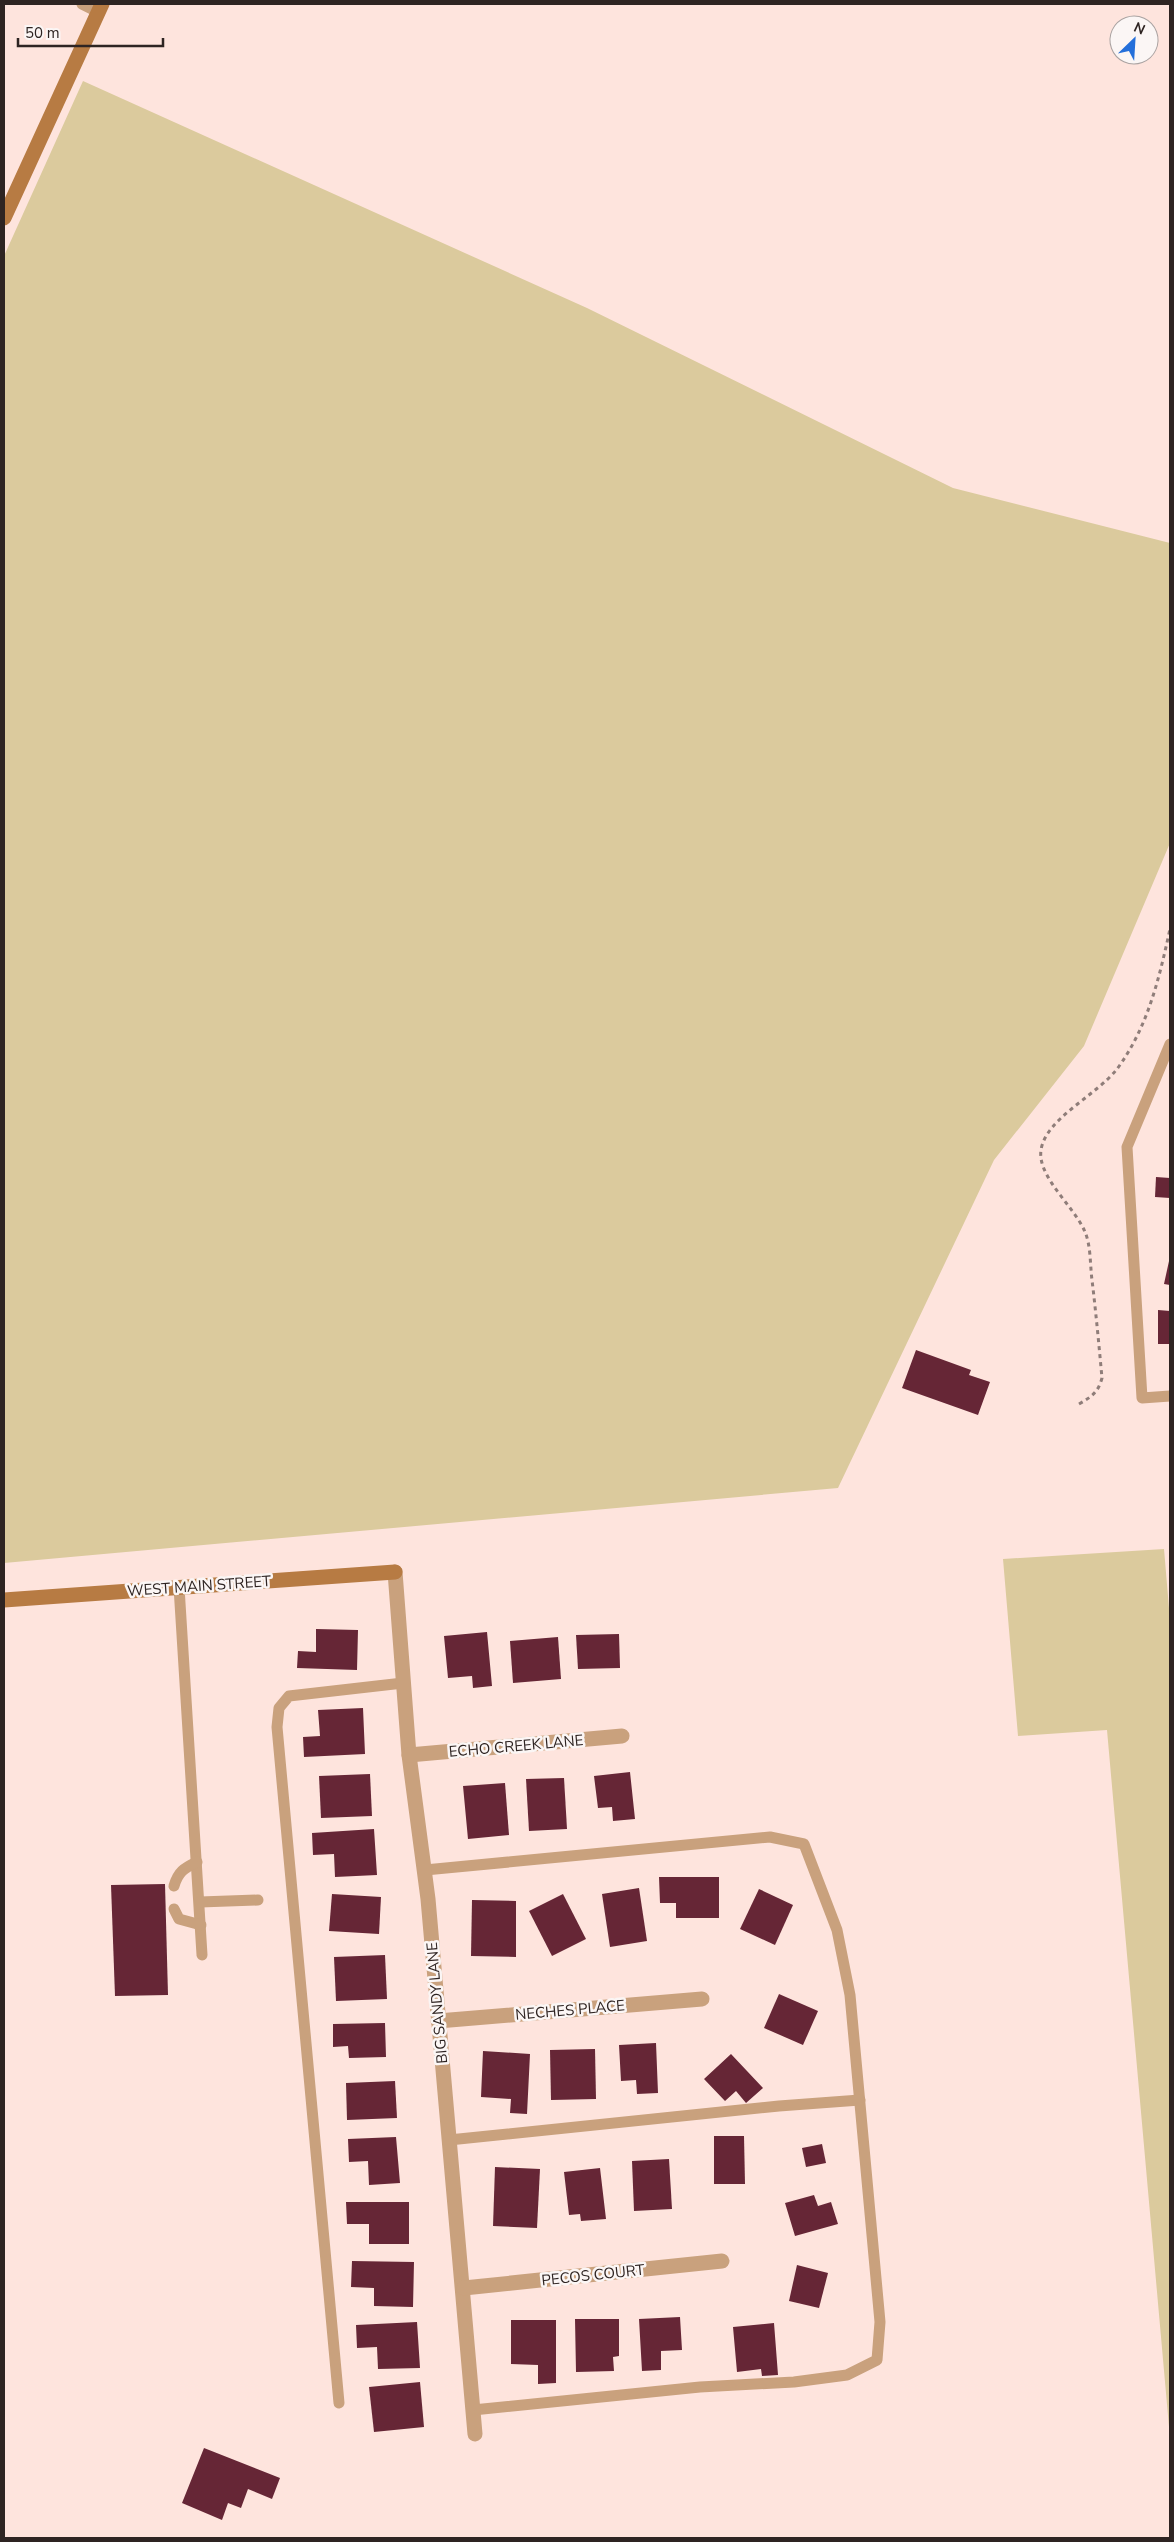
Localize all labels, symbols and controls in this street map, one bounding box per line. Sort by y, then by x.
scale bar [18,15,162,47]
north arrow [1109,15,1159,65]
text: N [1131,18,1148,39]
text: 50 m [25,23,60,43]
street label: WEST MAIN STREET [127,1571,271,1601]
street label: ECHO CREEK LANE [448,1730,584,1762]
street label: BIG SANDY LANE [422,1941,452,2065]
street label: NECHES PLACE [514,1995,626,2025]
street label: PECOS COURT [540,2260,646,2290]

